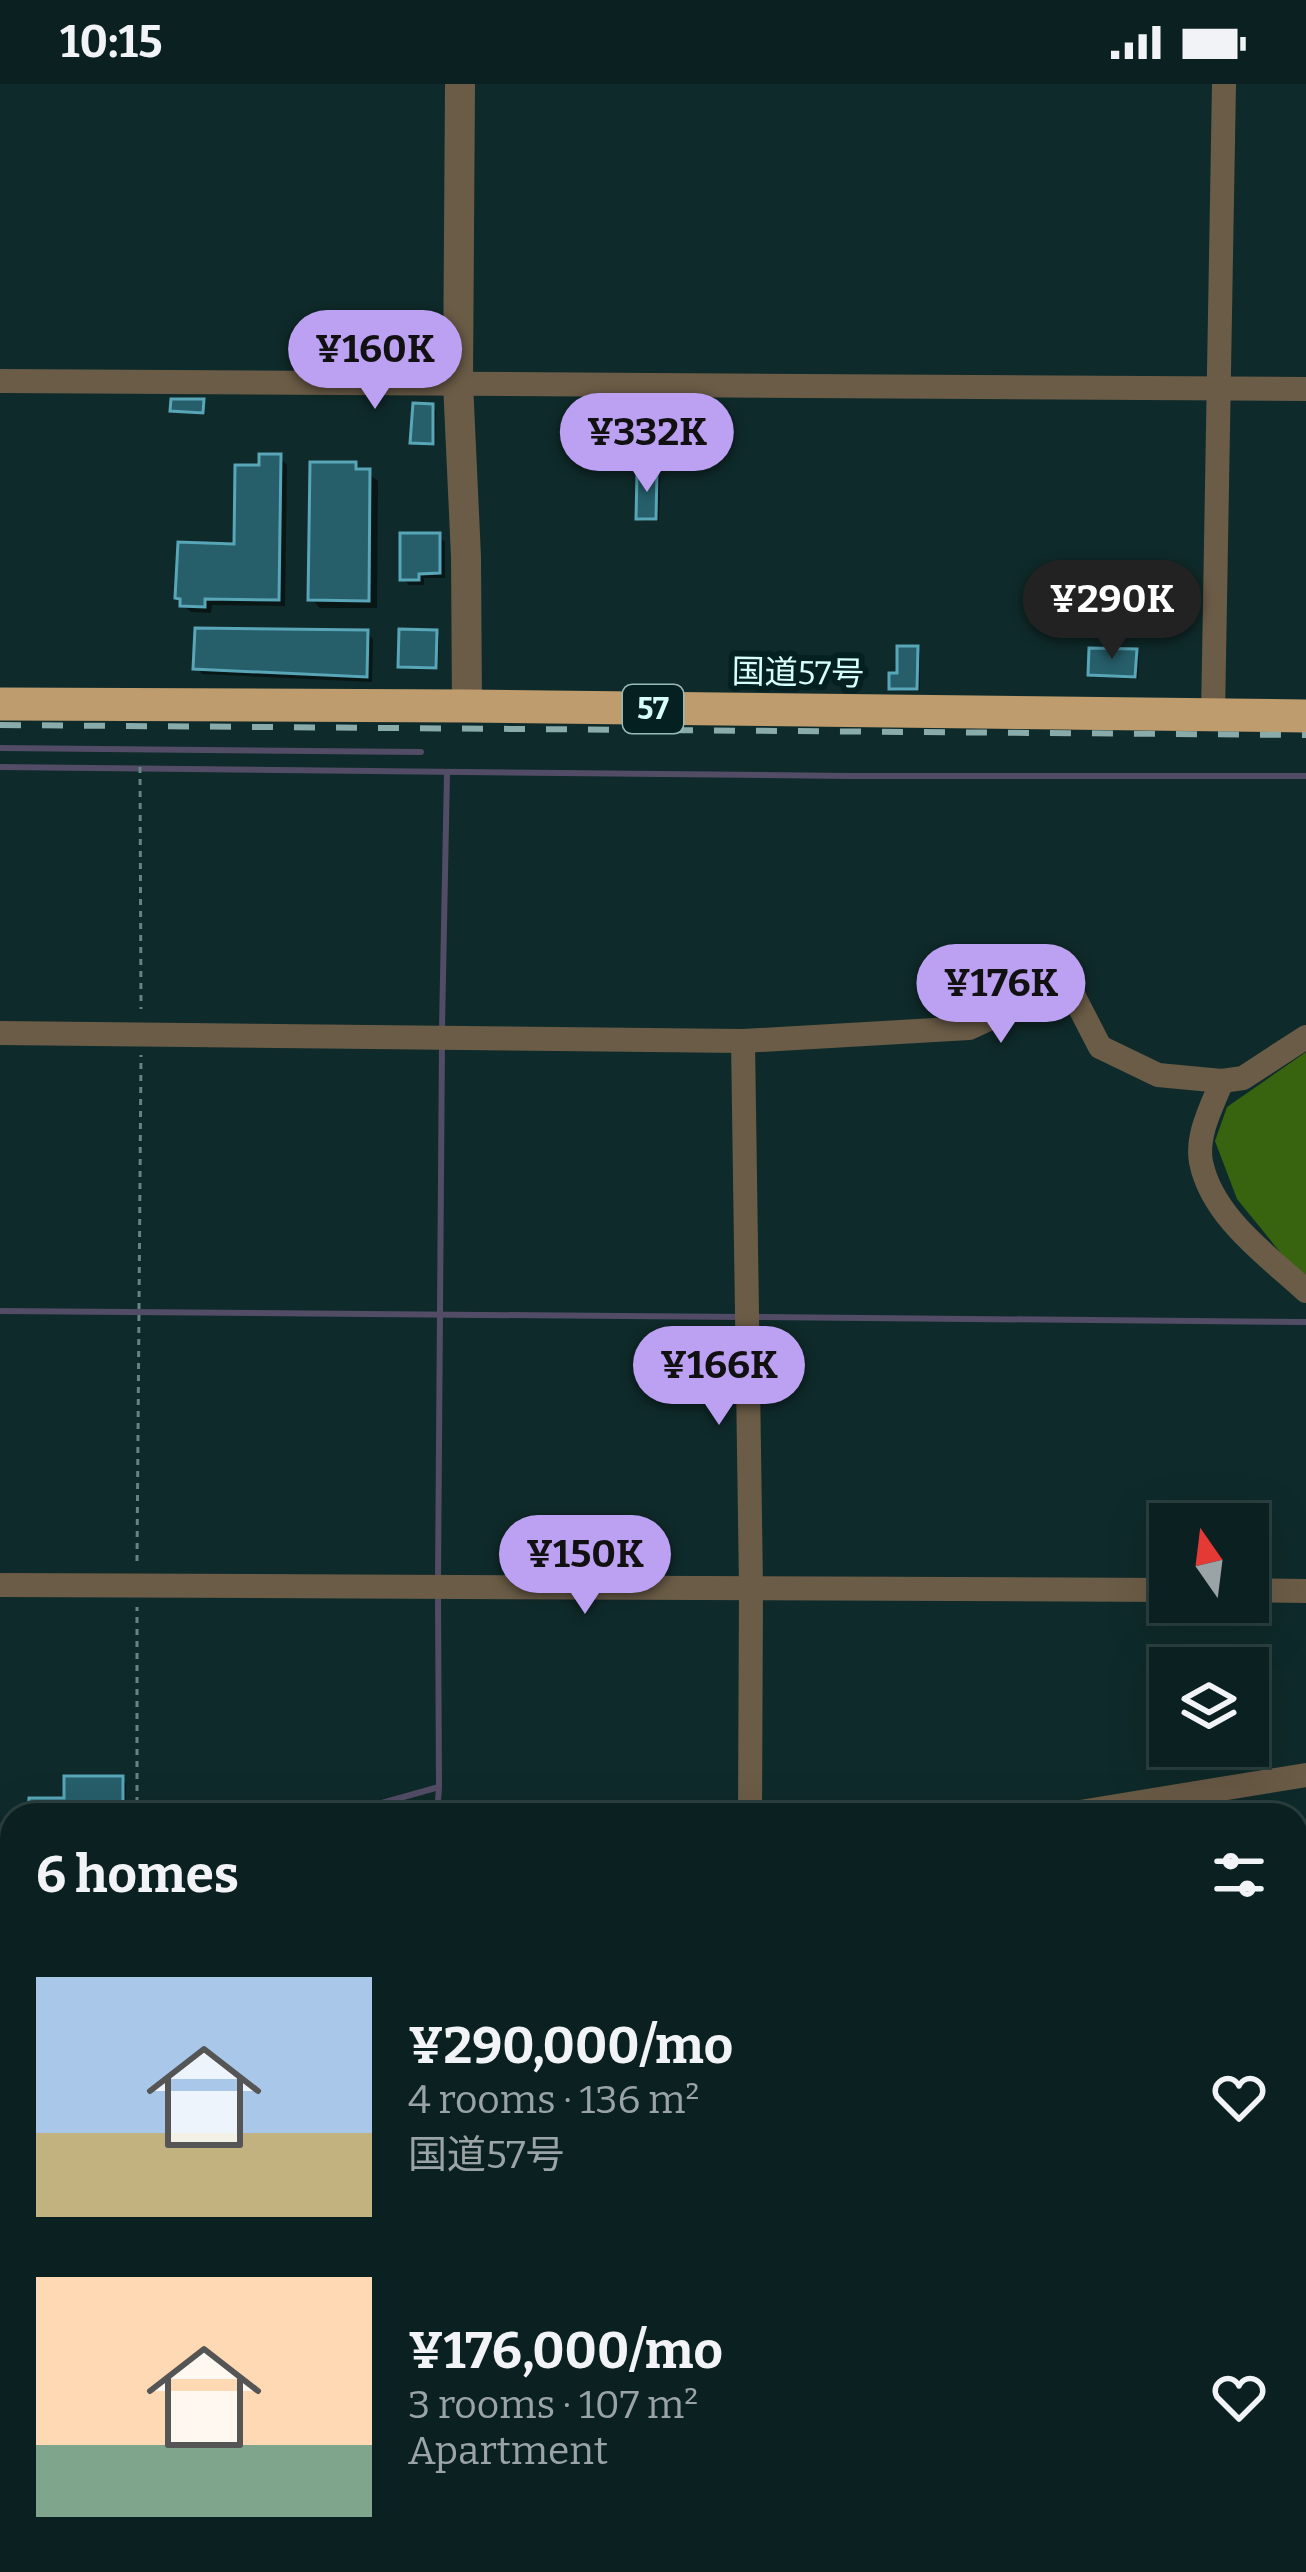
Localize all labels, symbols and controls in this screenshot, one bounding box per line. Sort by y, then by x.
text: 10:15 [60,15,163,69]
pin: ¥160K [291,310,459,412]
text: ¥160K [315,326,435,372]
pin: ¥332K [563,393,731,495]
text: ¥332K [587,409,707,455]
pin: ¥290K [1028,560,1196,662]
text: ¥290K [1050,576,1174,622]
street label: 国道57号 [731,652,865,694]
road number: 57 [623,685,683,733]
pin: ¥176K [917,944,1085,1046]
text: ¥176K [943,960,1059,1006]
pin: ¥166K [635,1326,803,1428]
text: ¥166K [660,1342,778,1388]
north arrow [1149,1503,1269,1623]
map controls [1149,1503,1269,1767]
pin: ¥150K [501,1515,669,1617]
text: ¥150K [526,1531,644,1577]
button: layers [1149,1647,1269,1767]
icon: filters [1206,1842,1272,1908]
text: 6 homes [36,1844,239,1906]
text: ¥290,000/mo [408,2015,733,2077]
icon: home [132,2025,276,2169]
icon: heart [1206,2064,1272,2130]
text: 4 rooms · 136 m² [408,2077,699,2123]
text: 国道57号 [408,2132,565,2178]
text: ¥176,000/mo [408,2320,723,2382]
icon: home [132,2325,276,2469]
icon: heart [1206,2364,1272,2430]
text: 3 rooms · 107 m² [408,2382,698,2428]
text: Apartment [408,2428,608,2474]

